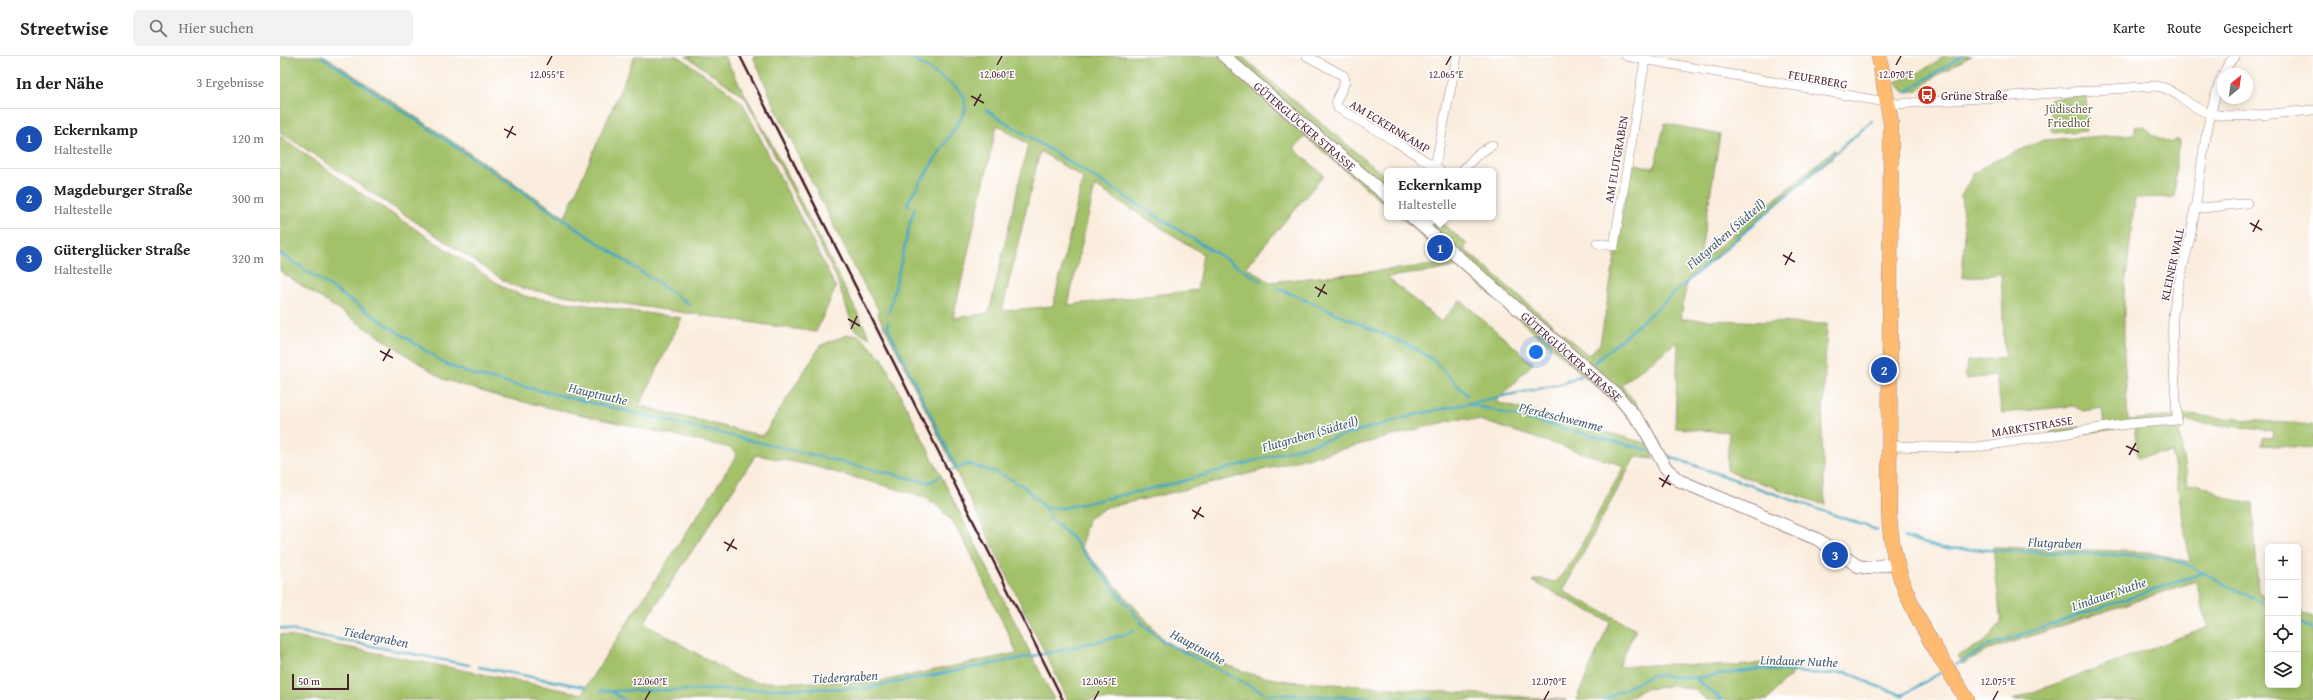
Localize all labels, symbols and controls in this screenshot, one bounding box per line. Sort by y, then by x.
search box [133,10,413,46]
text: Streetwise [20,14,109,42]
icon: search [147,17,169,39]
text: Hier suchen [179,17,254,38]
text: Karte [2113,18,2145,38]
text: Route [2167,18,2201,38]
text: Gespeichert [2223,18,2293,38]
street label: FEUERBERG [1787,65,1849,93]
text: 12.055°E [529,67,565,82]
text: 12.060°E [979,67,1015,82]
text: 12.065°E [1428,67,1464,82]
text: 12.070°E [1878,67,1914,82]
north arrow [2217,68,2253,104]
text: In der Nähe [16,70,104,95]
text: 3 Ergebnisse [196,73,264,92]
street label: GÜTERGLÜCKER STRASSE [1251,77,1360,174]
bus stop icon: Grüne Straße [1916,84,1938,106]
place label: Grüne Straße [1941,87,2008,104]
street label: AM ECKERNKAMP [1347,95,1433,157]
park label: Jüdischer Friedhof [2043,100,2093,131]
street label: AM FLUTGRABEN [1600,114,1632,204]
text: Eckernkamp [54,119,138,140]
text: 1 [26,129,32,148]
text: 120 m [232,129,264,148]
text: Haltestelle [54,140,112,159]
popup [1384,168,1496,220]
text: Eckernkamp [1398,174,1482,195]
text: Magdeburger Straße [54,179,193,200]
text: 2 [26,189,32,208]
text: 300 m [232,189,264,208]
water label: Flutgraben (Südteil) [1682,194,1770,274]
text: Haltestelle [1398,195,1457,214]
text: Haltestelle [54,200,112,219]
street label: KLEINER WALL [2156,226,2188,302]
pin: 1 [1427,233,1453,263]
text: Güterglücker Straße [54,239,190,260]
text: 3 [26,249,32,268]
text: 320 m [232,249,264,268]
text: Haltestelle [54,260,112,279]
street label: GÜTERGLÜCKER STRASSE [1518,307,1627,404]
your location [1526,342,1546,362]
pin: 2 [1871,355,1897,385]
water label: Hauptnuthe [566,378,629,410]
water label: Pferdeschwemme [1516,397,1605,437]
water label: Flutgraben (Südteil) [1259,411,1360,457]
street label: MARKTSTRASSE [1990,411,2074,441]
water label: Flutgraben [2027,533,2083,553]
pin: 3 [1822,540,1848,570]
map controls [2265,544,2301,688]
button: + [2265,544,2301,580]
water label: Lindauer Nuthe [2068,572,2149,616]
button: − [2265,580,2301,616]
button: locate [2265,616,2301,652]
water label: Tiedergraben [342,621,411,653]
water label: Hauptnuthe [1166,624,1229,670]
water label: Lindauer Nuthe [1759,650,1838,672]
button: layers [2265,652,2301,688]
water label: Tiedergraben [812,666,879,688]
scale bar [292,672,349,691]
text: 50 m [298,673,320,689]
text: 12.060°E [632,674,668,689]
text: 12.065°E [1081,674,1117,689]
text: 12.070°E [1531,674,1567,689]
text: 12.075°E [1980,674,2016,689]

